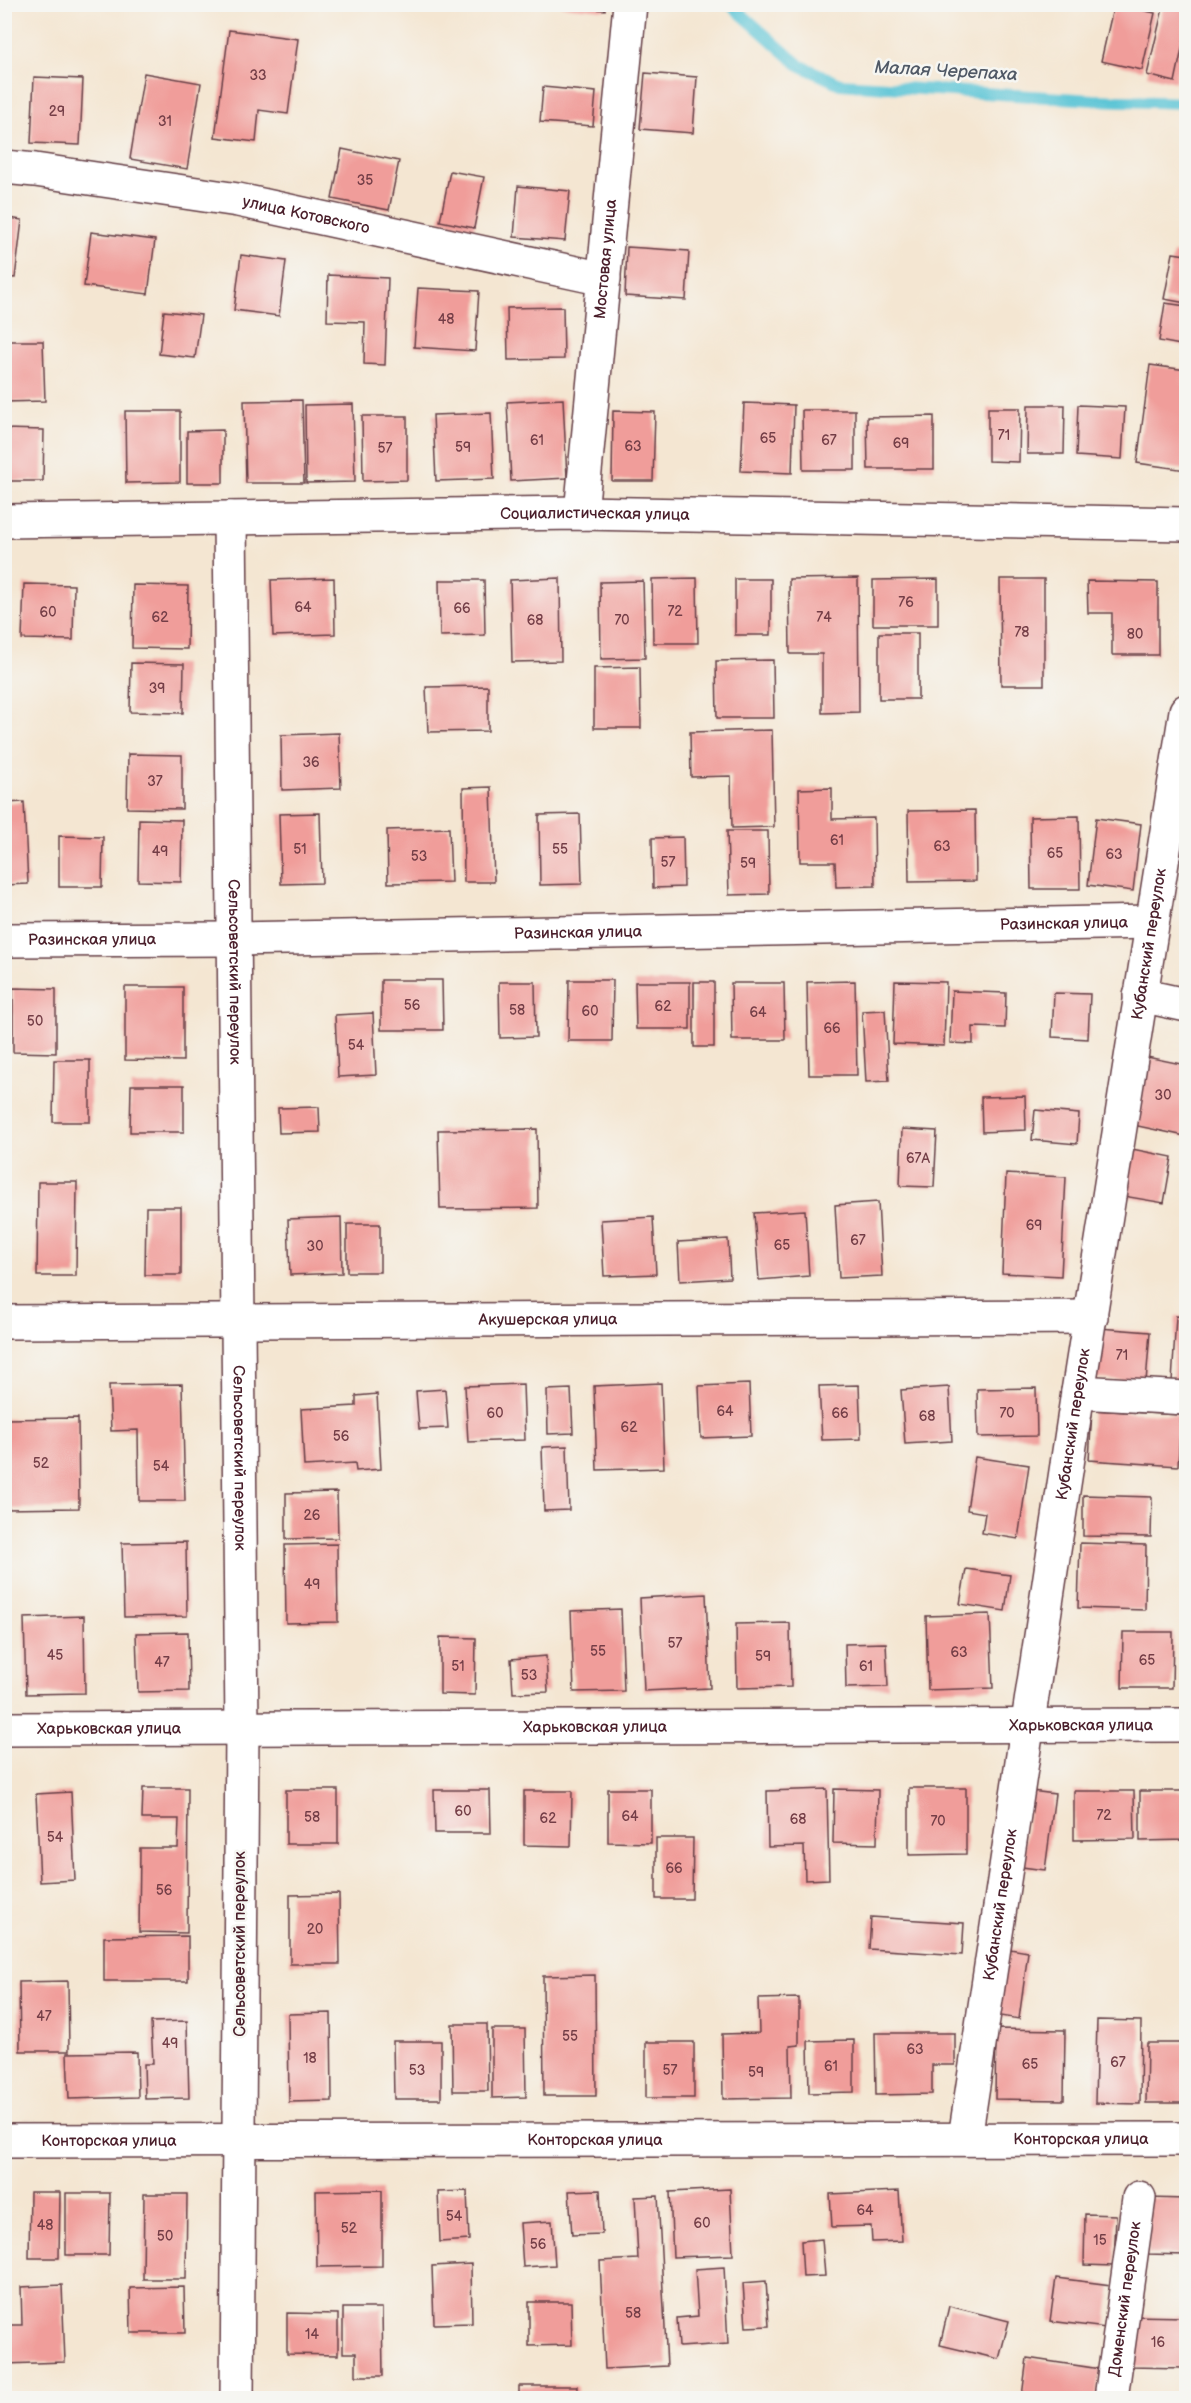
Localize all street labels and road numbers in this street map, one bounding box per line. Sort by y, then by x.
street label: улица Котовского [241,192,371,238]
street label: Мостовая улица [590,198,621,320]
street label: Социалистическая улица [500,503,690,524]
street label: Кубанский переулок [1128,866,1170,1021]
street label: Сельсоветский переулок [224,879,245,1065]
street label: Разинская улица [999,913,1129,934]
street label: Разинская улица [514,922,643,943]
street label: Разинская улица [28,930,157,949]
street label: Акушерская улица [477,1310,618,1329]
street label: Кубанский переулок [1052,1346,1094,1501]
street label: Сельсоветский переулок [229,1365,250,1551]
street label: Харьковская улица [1009,1716,1154,1735]
street label: Харьковская улица [523,1717,668,1737]
street label: Харьковская улица [37,1719,182,1738]
street label: Кубанский переулок [979,1827,1021,1982]
street label: Сельсоветский переулок [231,1851,250,2037]
street label: Конторская улица [527,2130,663,2150]
street label: Конторская улица [1013,2130,1149,2149]
street label: Конторская улица [41,2131,177,2150]
street label: Доменский переулок [1105,2220,1145,2378]

